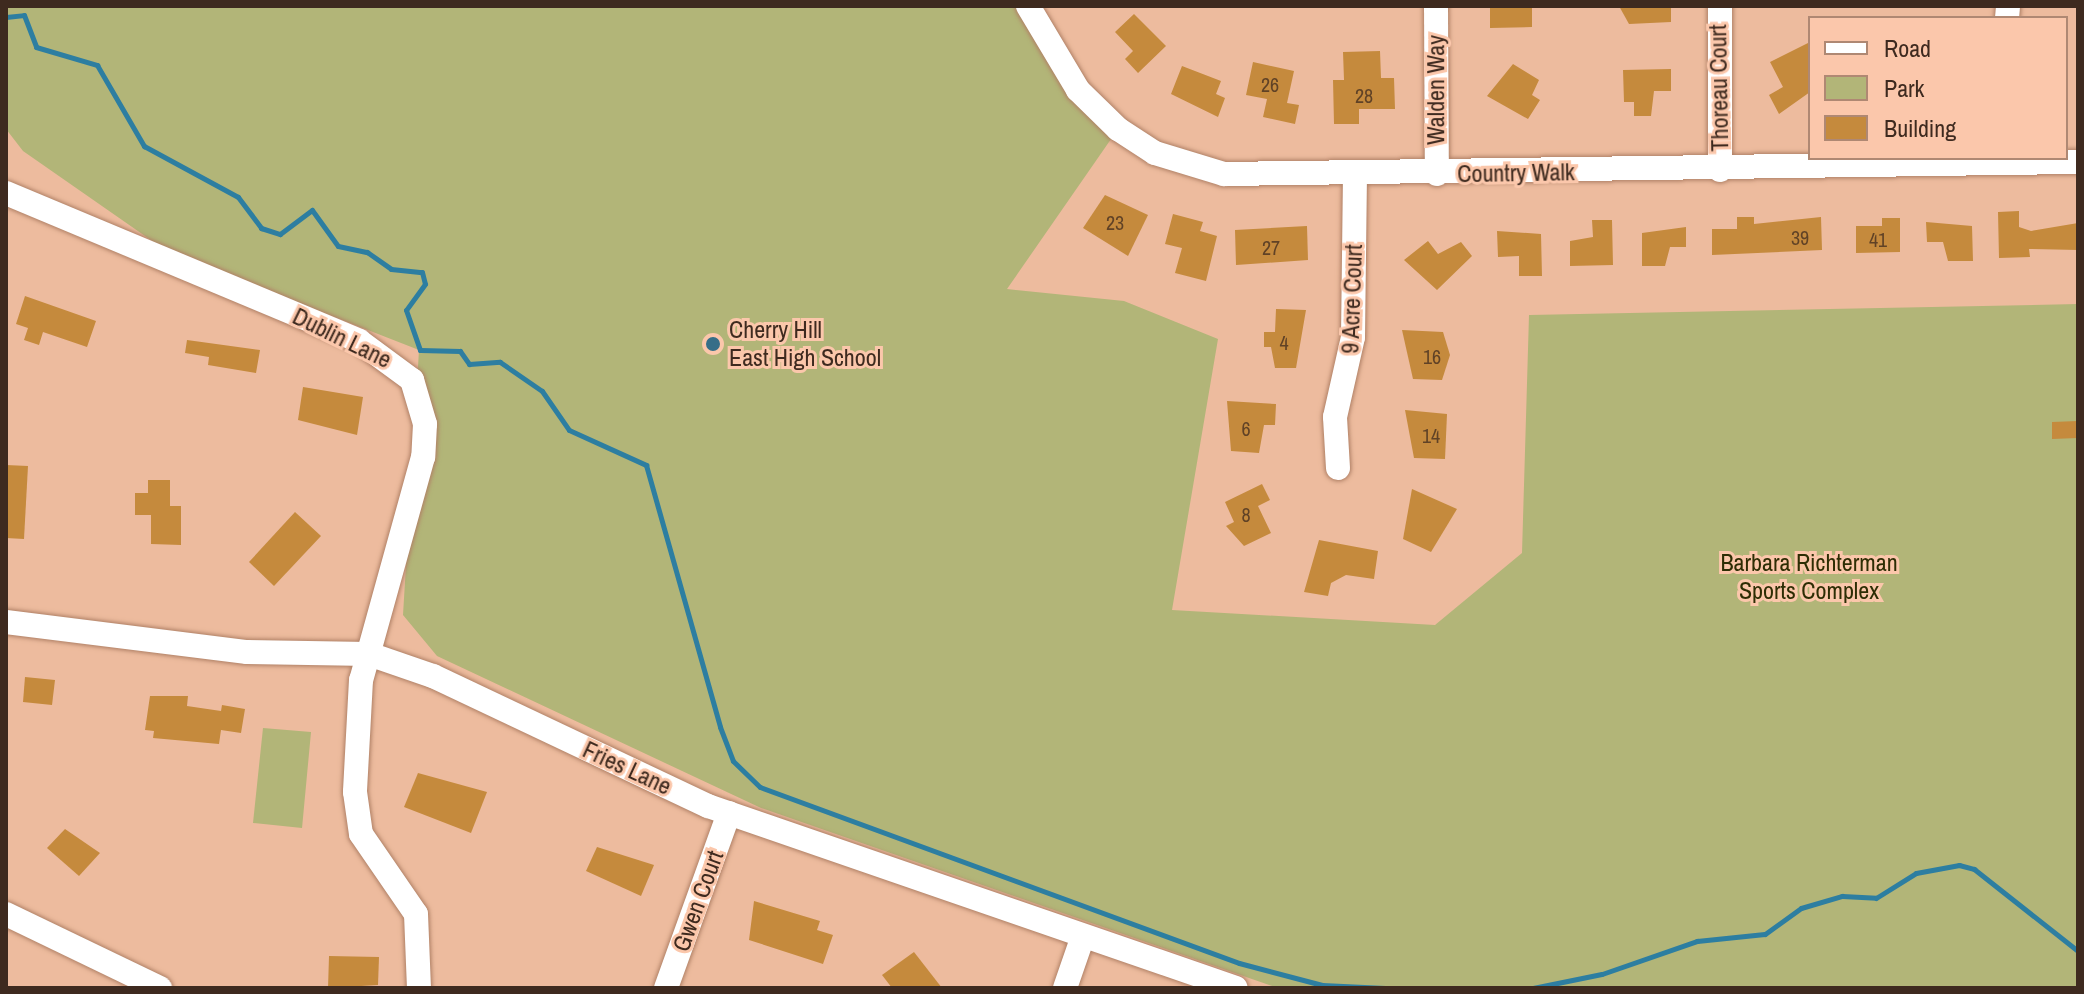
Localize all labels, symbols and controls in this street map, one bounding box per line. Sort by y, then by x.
legend [1808,16,2068,160]
street label: Thoreau Court [1703,24,1735,152]
text: Road [1884,32,1931,64]
street label: Walden Way [1422,35,1450,145]
house number: 26 [1261,72,1279,96]
text: Park [1884,72,1924,104]
house number: 28 [1355,83,1373,107]
text: Building [1884,112,1956,144]
street label: Country Walk [1457,158,1575,188]
house number: 23 [1106,210,1124,234]
house number: 39 [1791,225,1809,249]
house number: 41 [1869,227,1887,251]
house number: 27 [1262,235,1280,259]
street label: 9 Acre Court [1336,243,1368,355]
street label: Dublin Lane [288,302,396,374]
place label: Cherry Hill East High School [729,316,881,372]
house number: 4 [1279,330,1289,354]
marker: Cherry Hill East High School [704,335,722,353]
house number: 16 [1423,344,1441,368]
house number: 6 [1241,416,1251,440]
house number: 14 [1422,423,1440,447]
house number: 8 [1241,502,1251,526]
park label: Barbara Richterman Sports Complex [1720,549,1898,605]
street label: Fries Lane [578,735,676,801]
street label: Gwen Court [667,847,729,955]

